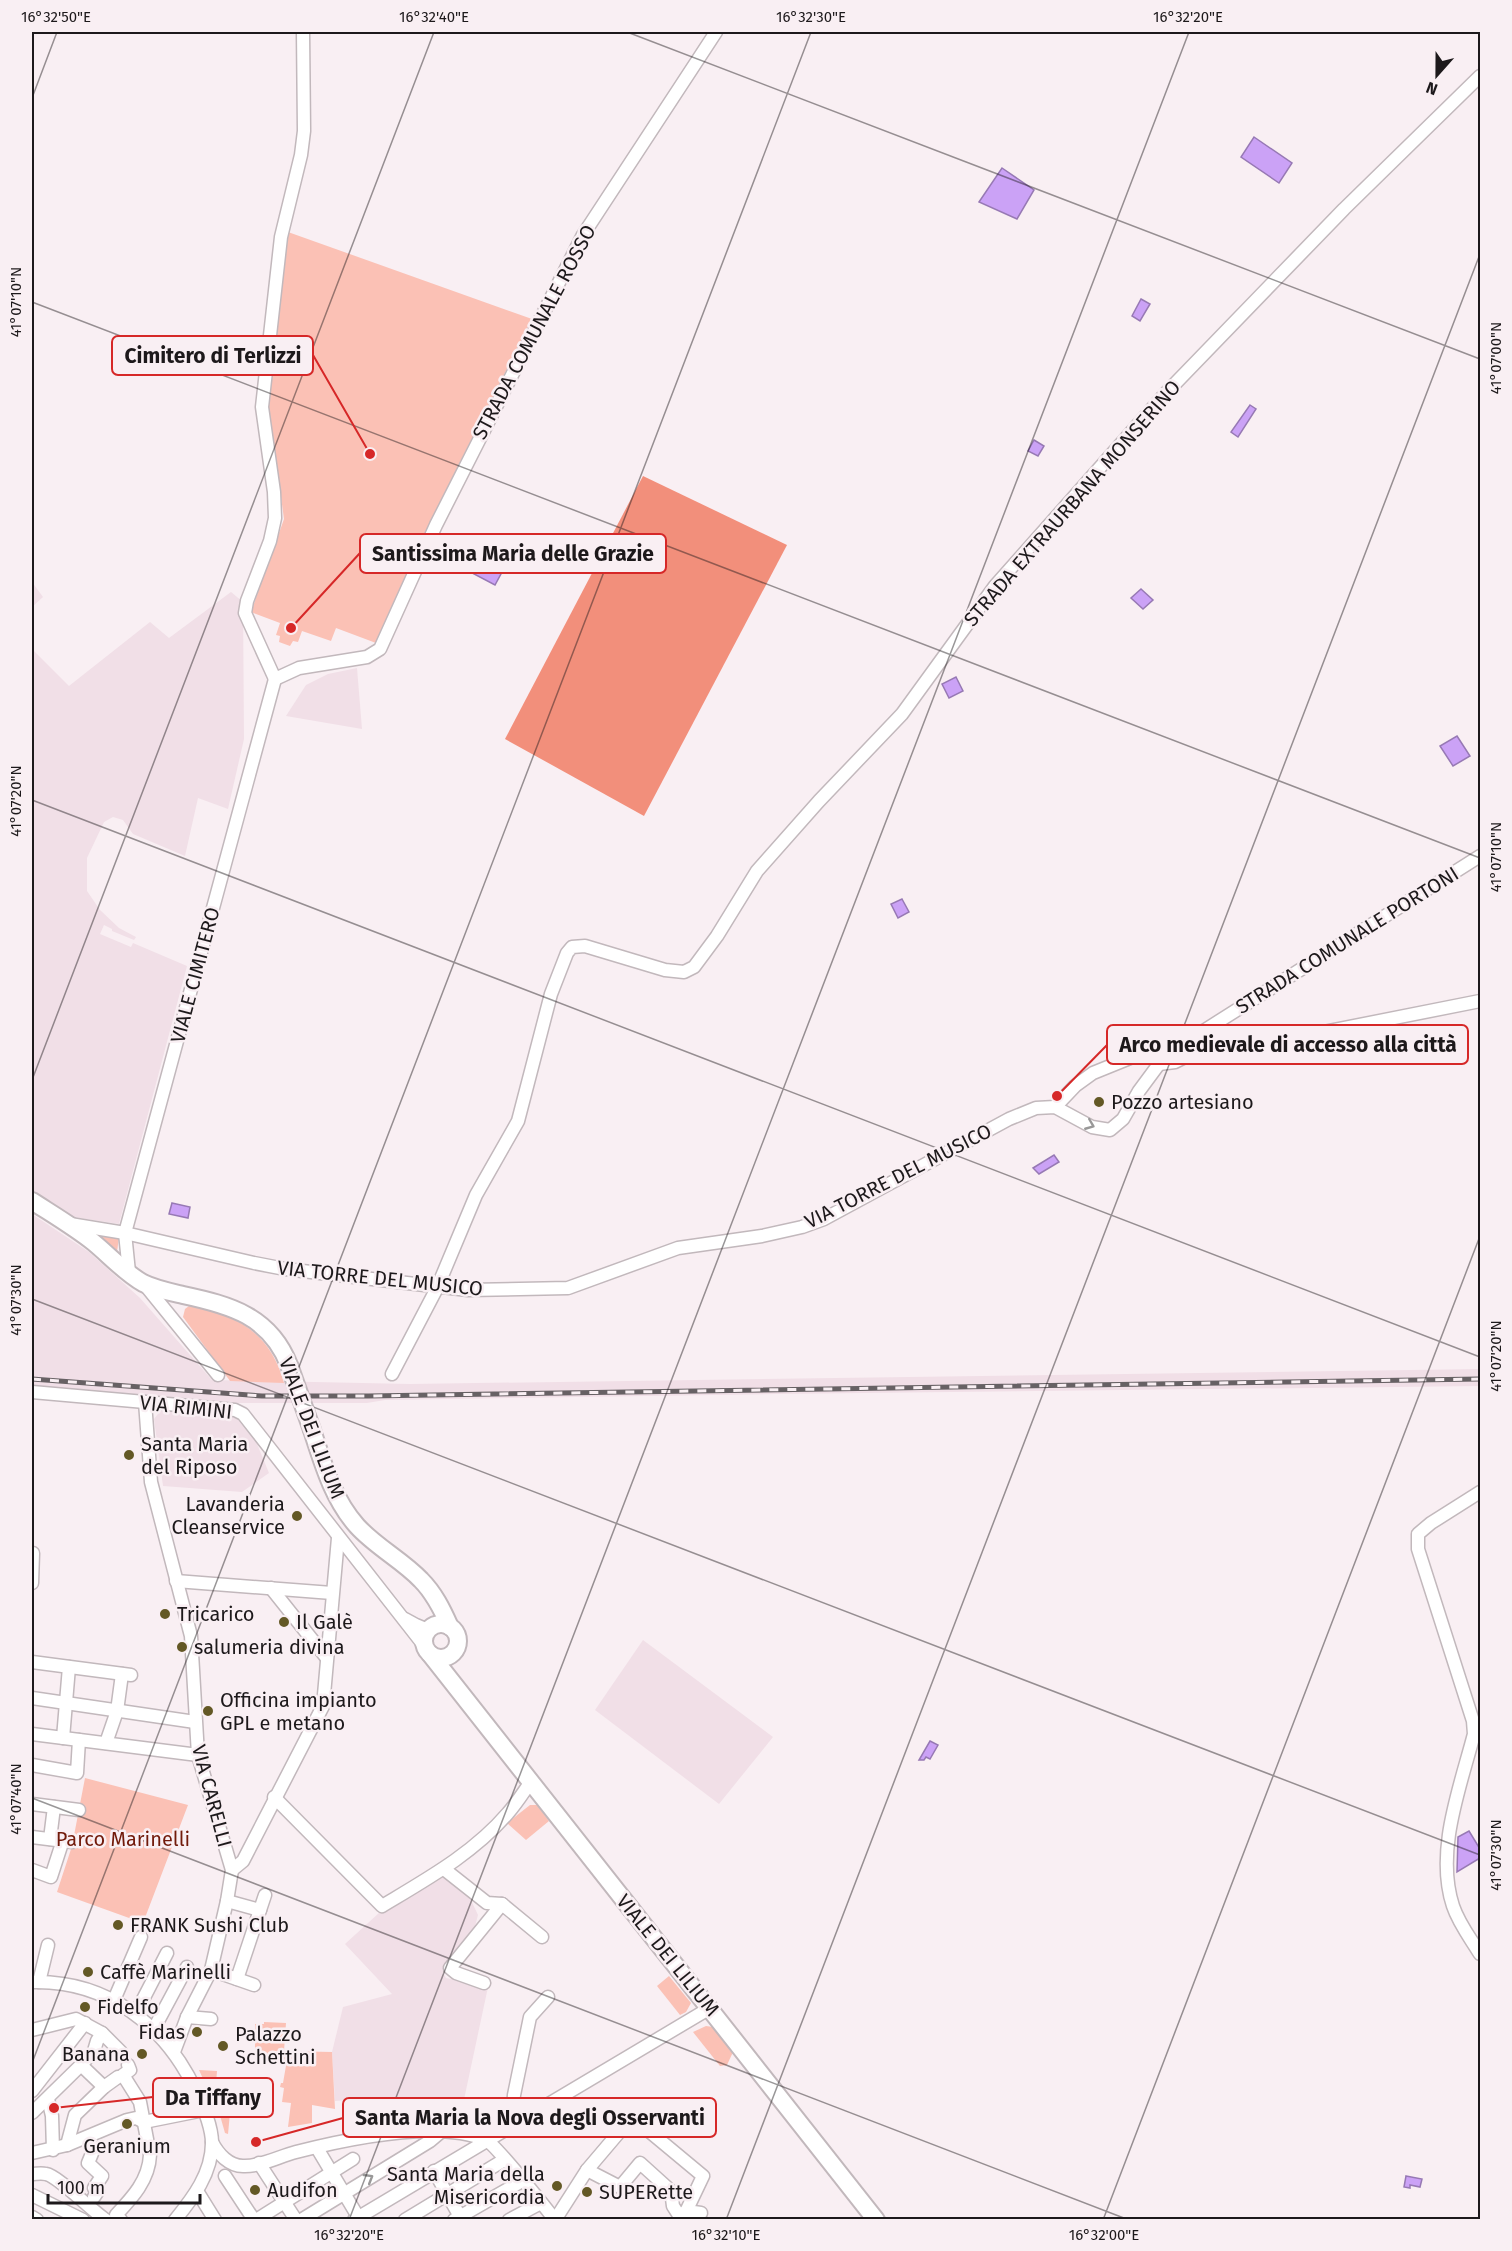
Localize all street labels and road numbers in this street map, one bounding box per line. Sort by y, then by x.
street label: STRADA COMUNALE ROSSO [467,221,601,443]
street label: STRADA EXTRAURBANA MONSERINO [959,375,1185,631]
street label: STRADA COMUNALE PORTONI [1231,861,1463,1019]
street label: VIALE CIMITERO [165,904,225,1046]
street label: VIA TORRE DEL MUSICO [801,1118,995,1234]
street label: VIA TORRE DEL MUSICO [276,1255,484,1301]
street label: VIALE DEI LILIUM [274,1354,350,1502]
street label: VIA RIMINI [139,1390,233,1424]
street label: VIA CARELLI [187,1742,237,1850]
street label: VIALE DEI LILIUM [612,1889,724,2021]

